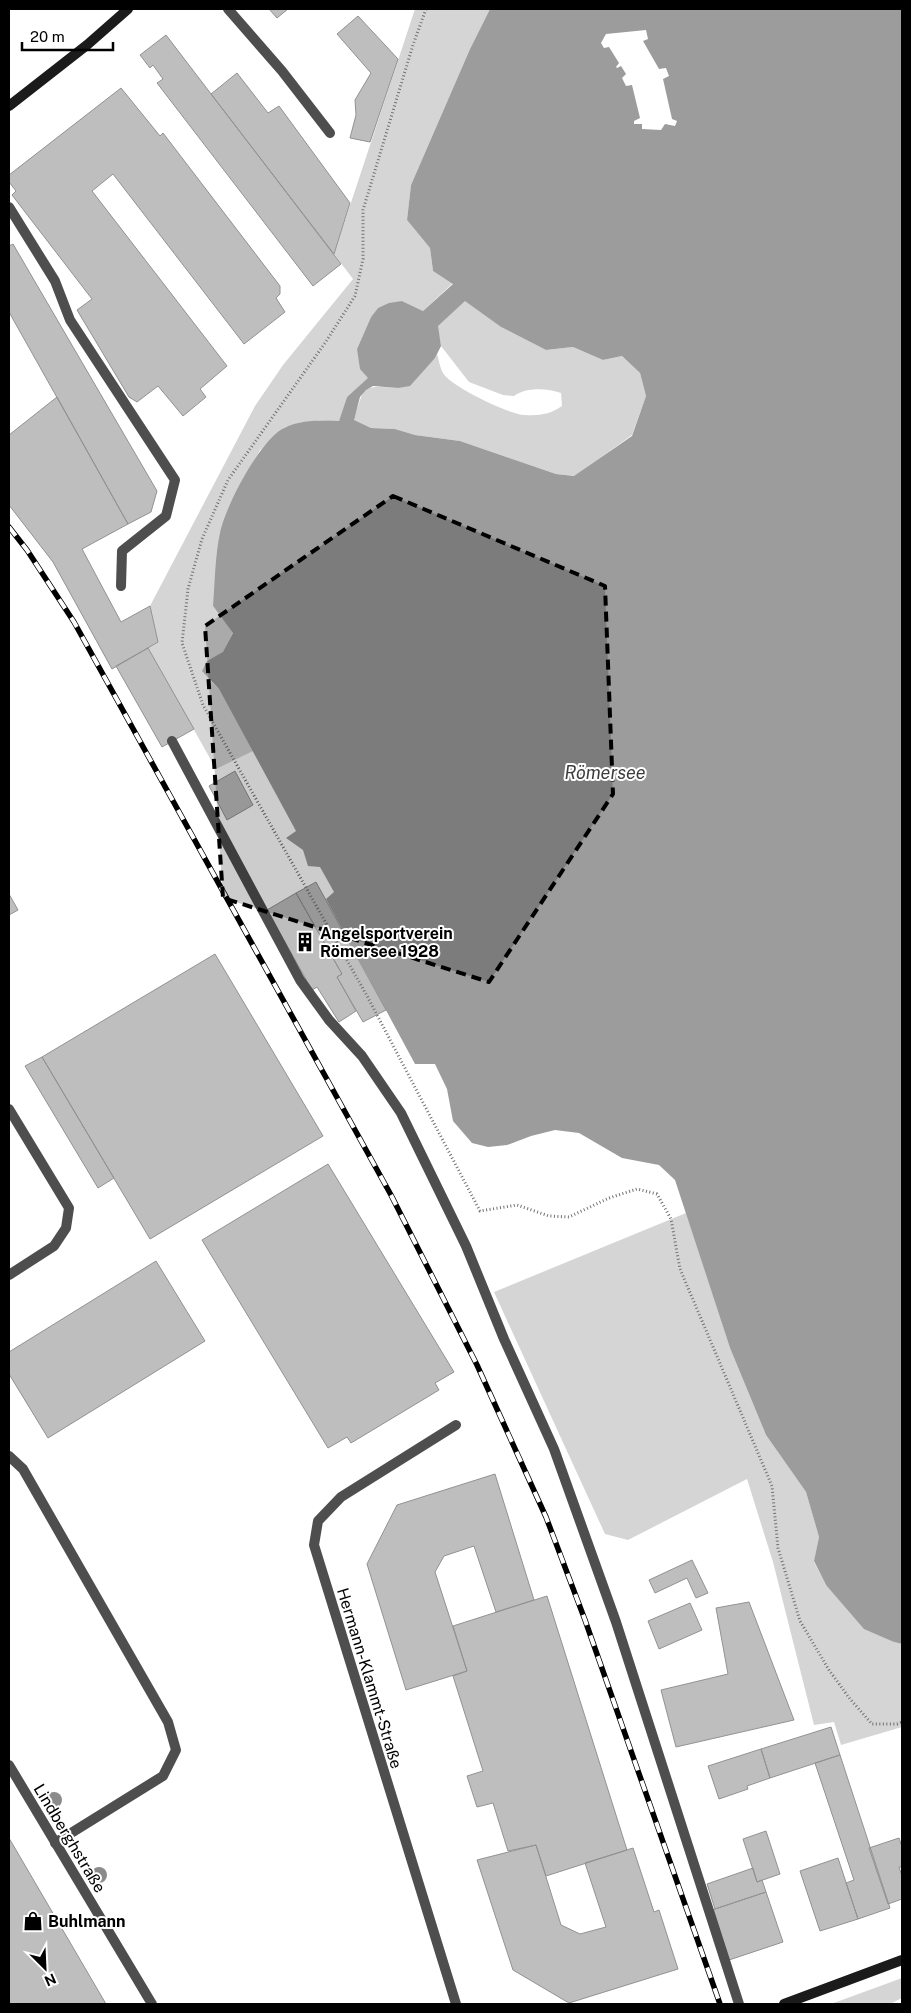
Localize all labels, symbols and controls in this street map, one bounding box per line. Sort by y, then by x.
scale bar [22,20,114,52]
text: 20 m [30,28,65,45]
water label: Römersee [564,762,646,783]
place label: Angelsportverein Römersee 1928 [320,924,453,961]
building icon: Angelsportverein Römersee 1928 [294,931,316,953]
street label: Hermann-Klammt-Straße [333,1585,406,1771]
street label: Lindberghstraße [30,1781,109,1896]
shop icon: Buhlmann [22,1910,44,1932]
place label: Buhlmann [48,1912,126,1931]
north arrow [20,1943,70,1993]
text: N [42,1970,59,1989]

